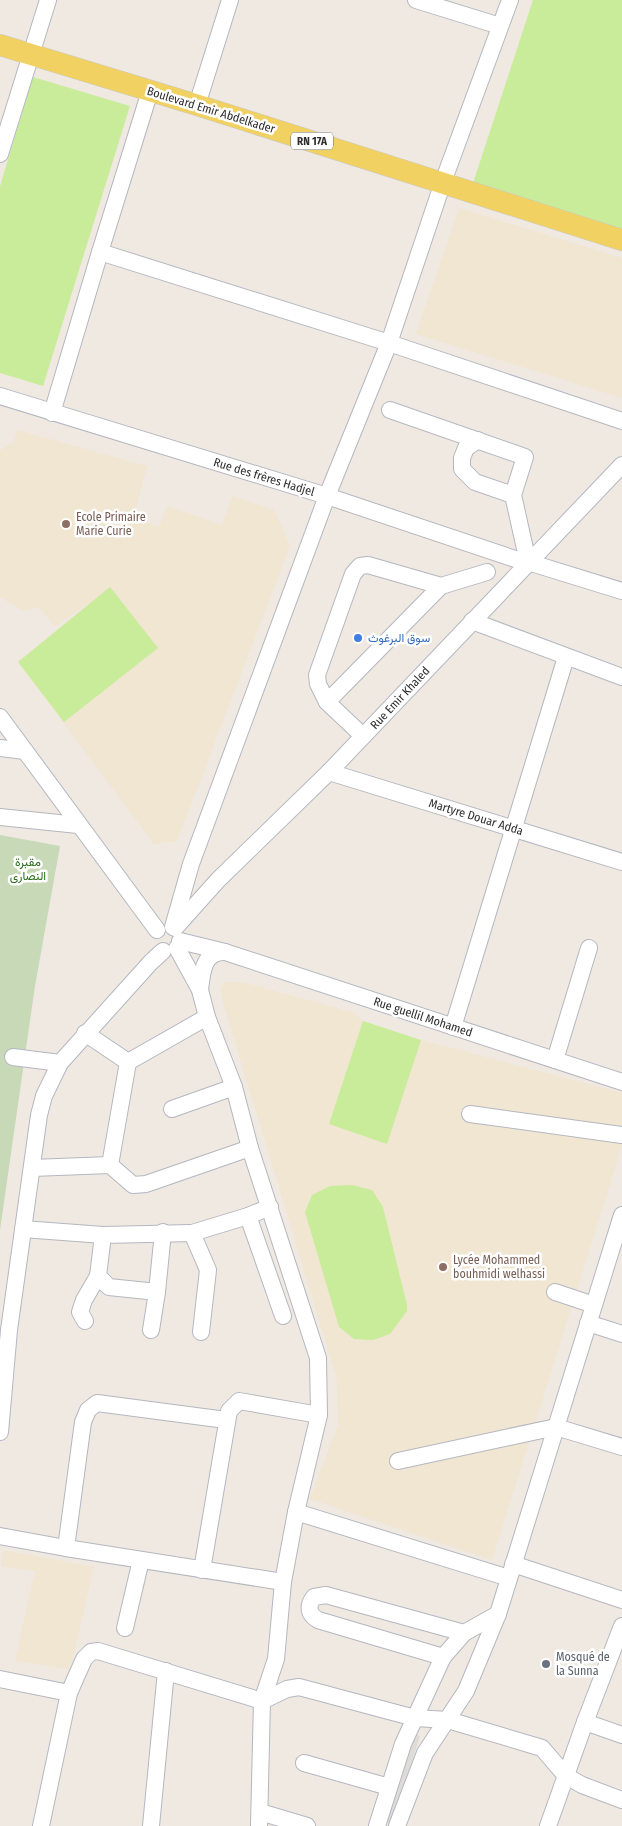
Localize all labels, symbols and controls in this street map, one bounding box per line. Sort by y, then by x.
street label: Boulevard Emir Abdelkader [145,84,277,136]
road number: RN 17A [291,132,333,150]
street label: Rue des frères Hadjel [212,455,316,499]
place label: Ecole Primaire Marie Curie [76,510,146,538]
marker: Ecole Primaire Marie Curie [60,518,72,530]
place label: سوق البرغوث [368,631,430,646]
marker: سوق البرغوث [352,632,364,644]
street label: Rue Emir Khaled [368,664,432,732]
street label: Martyre Douar Adda [427,796,525,838]
park label: مقبرة النصارى [10,855,46,884]
street label: Rue guellil Mohamed [372,994,474,1040]
place label: Lycée Mohammed bouhmidi welhassi [453,1253,545,1281]
marker: Lycée Mohammed bouhmidi welhassi [437,1261,449,1273]
place label: Mosqué de la Sunna [556,1650,610,1678]
marker: Mosqué de la Sunna [540,1658,552,1670]

